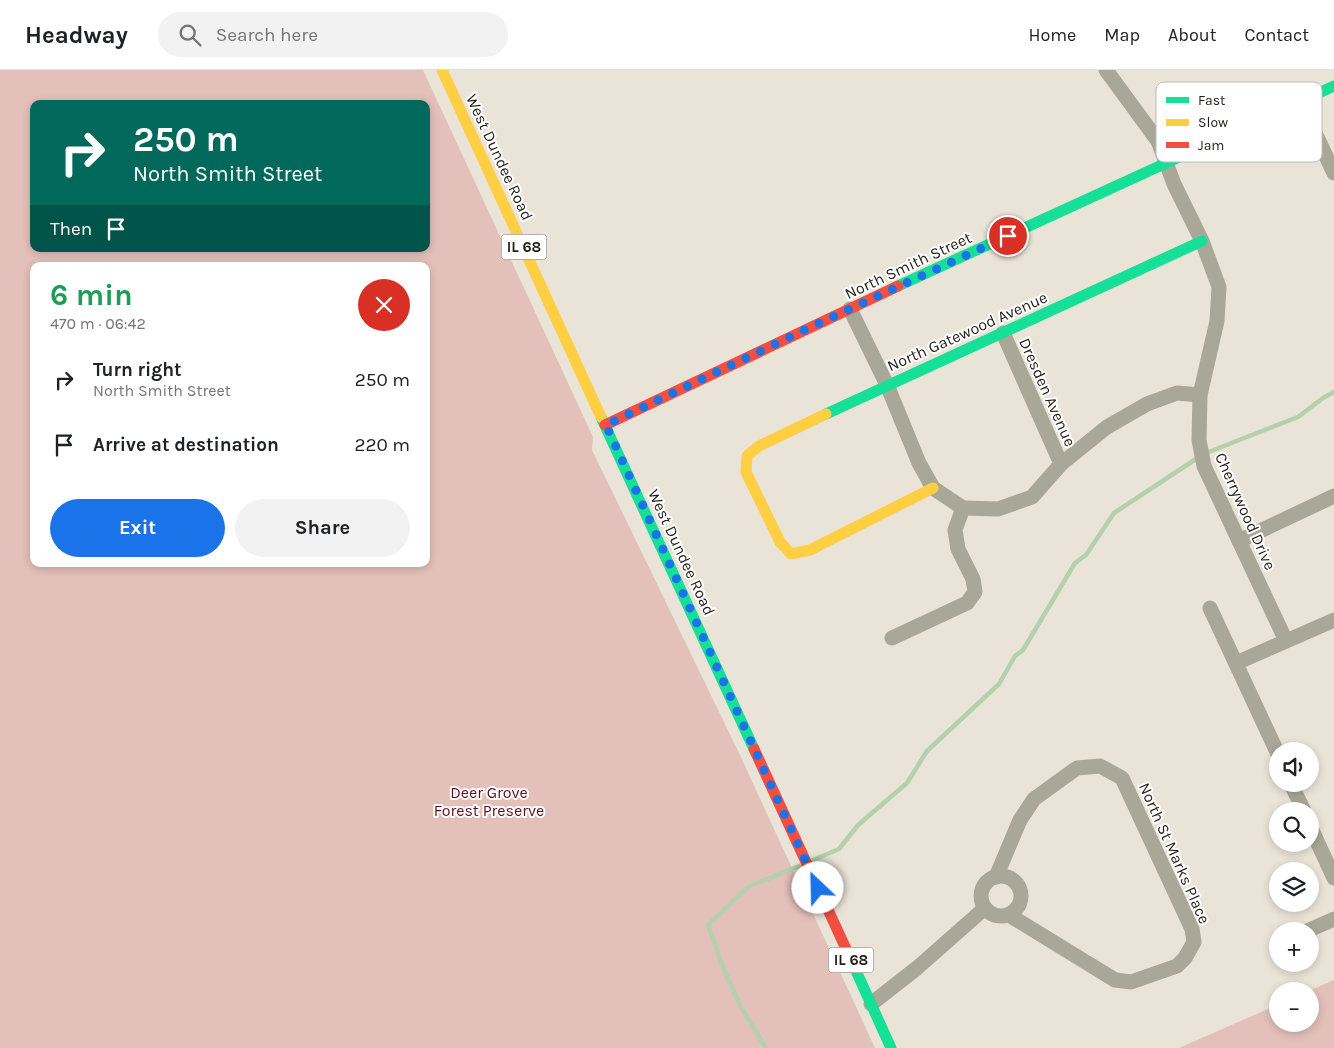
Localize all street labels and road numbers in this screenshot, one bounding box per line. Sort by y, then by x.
street label: West Dundee Road [462,91,537,223]
street label: North Smith Street [842,228,975,303]
road number: IL 68 [502,234,546,260]
street label: North Gatewood Avenue [884,288,1050,375]
street label: Dresden Avenue [1015,335,1080,449]
street label: Cherrywood Drive [1211,450,1280,573]
street label: West Dundee Road [644,486,719,618]
street label: North St Marks Place [1135,780,1214,927]
road number: IL 68 [828,948,874,972]

